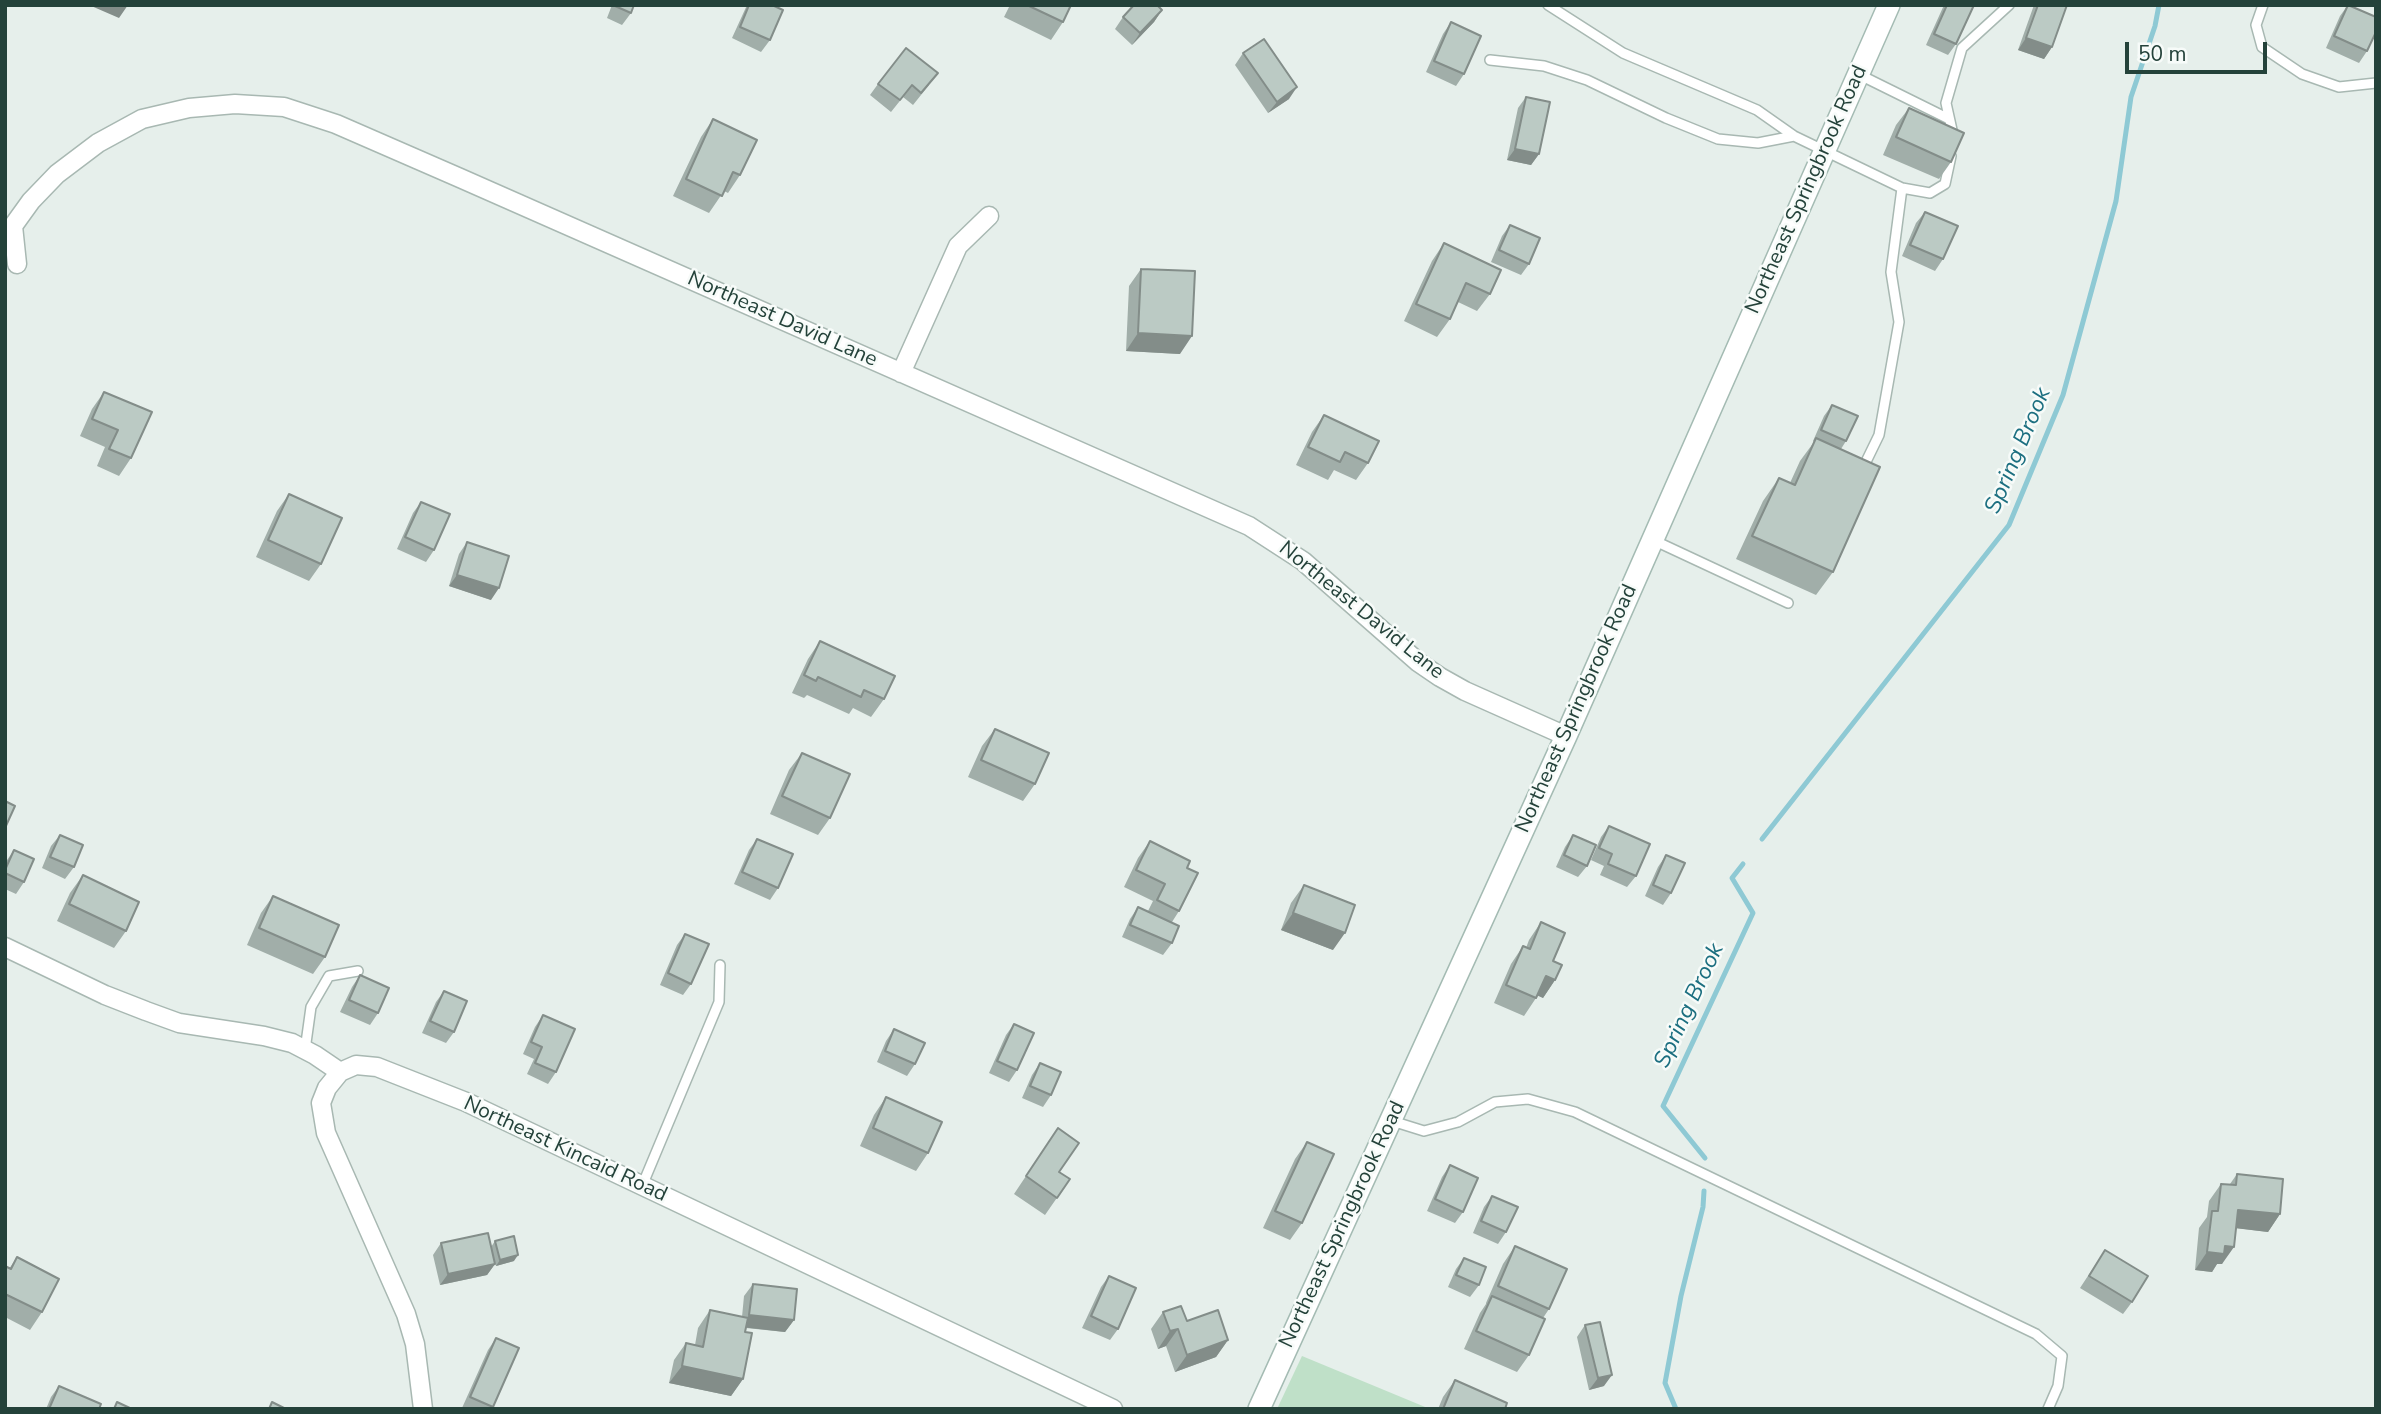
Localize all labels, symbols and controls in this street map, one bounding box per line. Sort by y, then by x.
scale bar [2129,28,2271,72]
text: 50 m [2138,40,2187,68]
street label: Northeast Springbrook Road [1741,62,1873,318]
street label: Northeast David Lane [683,267,881,373]
water label: Spring Brook [1980,384,2058,518]
street label: Northeast David Lane [1273,537,1449,685]
street label: Northeast Springbrook Road [1511,581,1643,837]
water label: Spring Brook [1649,939,1731,1073]
street label: Northeast Kincaid Road [459,1092,671,1208]
street label: Northeast Springbrook Road [1275,1098,1411,1352]

